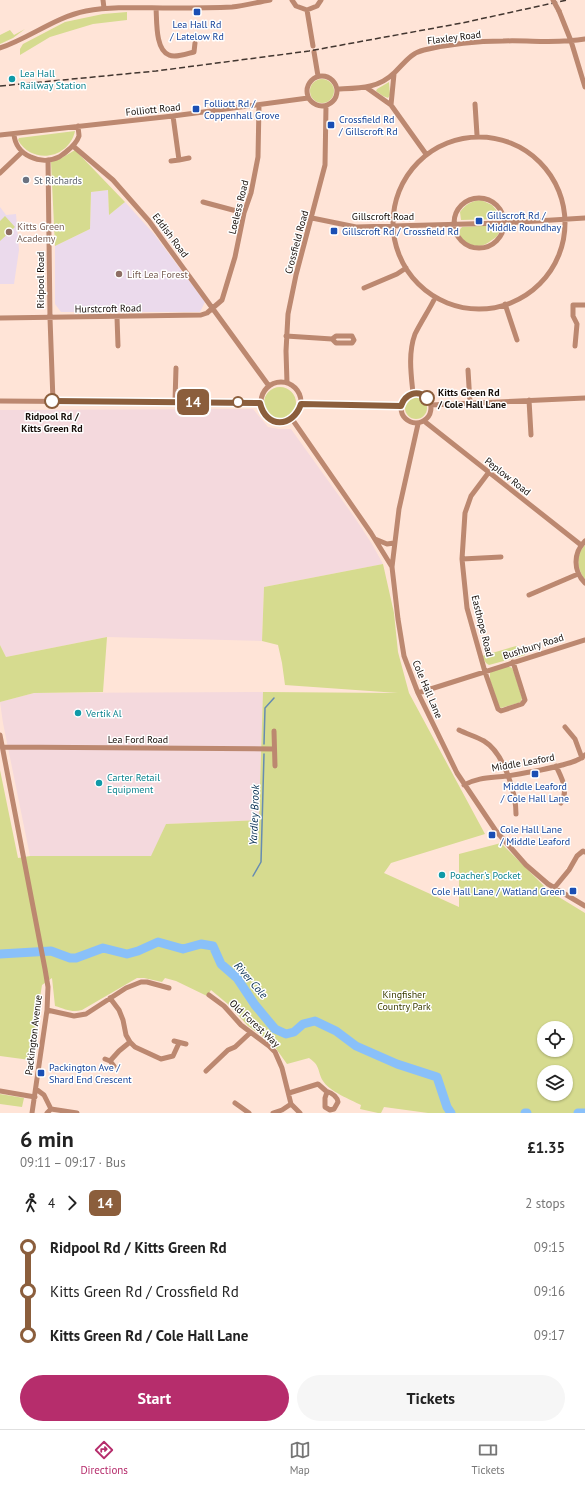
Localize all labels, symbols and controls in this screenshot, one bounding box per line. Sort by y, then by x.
marker: Lea Hall Rd / Latelow Rd [192,7,202,17]
place label: Lea Hall Rd / Latelow Rd [169,18,224,43]
street label: Flaxley Road [426,28,482,47]
place label: Lea Hall Railway Station [20,67,86,92]
marker: Lea Hall Railway Station [7,74,17,84]
place label: Folliott Rd / Coppenhall Grove [204,97,280,122]
street label: Folliott Road [125,100,181,119]
marker: Folliott Rd / Coppenhall Grove [191,104,201,114]
place label: Crossfield Rd / Gillscroft Rd [338,113,398,138]
marker: Crossfield Rd / Gillscroft Rd [326,120,336,130]
place label: St Richards [34,174,82,187]
marker: St Richards [21,175,31,185]
street label: Loeless Road [225,179,251,236]
street label: Crossfield Road [282,209,311,275]
place label: Gillscroft Rd / Middle Roundhay [487,209,562,234]
street label: Eddish Road [150,210,192,260]
street label: Gillscroft Road [352,210,414,223]
marker: Gillscroft Rd / Middle Roundhay [474,216,484,226]
place label: Kitts Green Academy [17,220,64,245]
place label: Gillscroft Rd / Crossfield Rd [342,225,459,238]
marker: Gillscroft Rd / Crossfield Rd [329,226,339,236]
marker: Kitts Green Academy [4,227,14,237]
street label: Ridpool Road [34,252,47,308]
place label: Lift Lea Forest [127,268,188,281]
marker: Lift Lea Forest [114,269,124,279]
street label: Hurstcroft Road [75,301,141,316]
place label: Kitts Green Rd / Cole Hall Lane [437,386,506,411]
line badge: 14 [175,389,211,415]
marker: Kitts Green Rd / Cole Hall Lane [419,390,435,406]
marker: Ridpool Rd / Kitts Green Rd [44,393,60,409]
text: 14 [185,393,201,411]
unlabelled marker [232,396,244,408]
place label: Ridpool Rd / Kitts Green Rd [21,410,83,435]
street label: Peplow Road [482,454,533,498]
street label: Easthope Road [469,594,496,658]
street label: Bushbury Road [501,631,565,662]
street label: Cole Hall Lane [409,658,446,720]
place label: Vertik Al [85,707,122,720]
marker: Vertik Al [73,708,83,718]
street label: Lea Ford Road [108,733,168,746]
street label: Middle Leaford [491,751,556,774]
marker: Middle Leaford / Cole Hall Lane [530,769,540,779]
place label: Carter Retail Equipment [107,771,160,796]
marker: Carter Retail Equipment [94,778,104,788]
place label: Middle Leaford / Cole Hall Lane [500,780,569,805]
water label: Yardley Brook [246,783,262,846]
place label: Cole Hall Lane / Middle Leaford [499,823,570,848]
marker: Cole Hall Lane / Middle Leaford [487,830,497,840]
place label: Poacher's Pocket [450,869,521,882]
marker: Poacher's Pocket [437,870,447,880]
place label: Cole Hall Lane / Watland Green [432,885,565,898]
marker: Cole Hall Lane / Watland Green [568,886,578,896]
water label: River Cole [231,959,271,1001]
park label: Kingfisher Country Park [377,988,431,1013]
street label: Packington Avenue [22,994,45,1076]
street label: Old Forest Way [227,997,283,1050]
map controls [537,1021,573,1101]
button: locate [537,1021,573,1057]
place label: Packington Ave / Shard End Crescent [49,1061,132,1086]
button: layers [537,1065,573,1101]
marker: Packington Ave / Shard End Crescent [36,1068,46,1078]
text: 6 min [20,1125,74,1153]
text: £1.35 [527,1138,565,1157]
text: 09:11 – 09:17 · Bus [20,1154,126,1171]
icon: walk [20,1192,42,1214]
icon: forward [61,1192,83,1214]
text: 14 [97,1194,113,1212]
text: 4 [48,1195,55,1212]
text: 2 stops [525,1195,565,1212]
text: Ridpool Rd / Kitts Green Rd [50,1238,227,1257]
text: 09:15 [534,1239,565,1256]
text: Kitts Green Rd / Crossfield Rd [50,1282,239,1301]
text: 09:16 [534,1283,565,1300]
text: Kitts Green Rd / Cole Hall Lane [50,1326,248,1345]
text: 09:17 [534,1327,565,1344]
button: Start [20,1375,289,1421]
button: Tickets [297,1375,565,1421]
tab: Directions [80,1439,128,1477]
tab: Map [289,1439,311,1477]
tab: Tickets [471,1439,505,1477]

